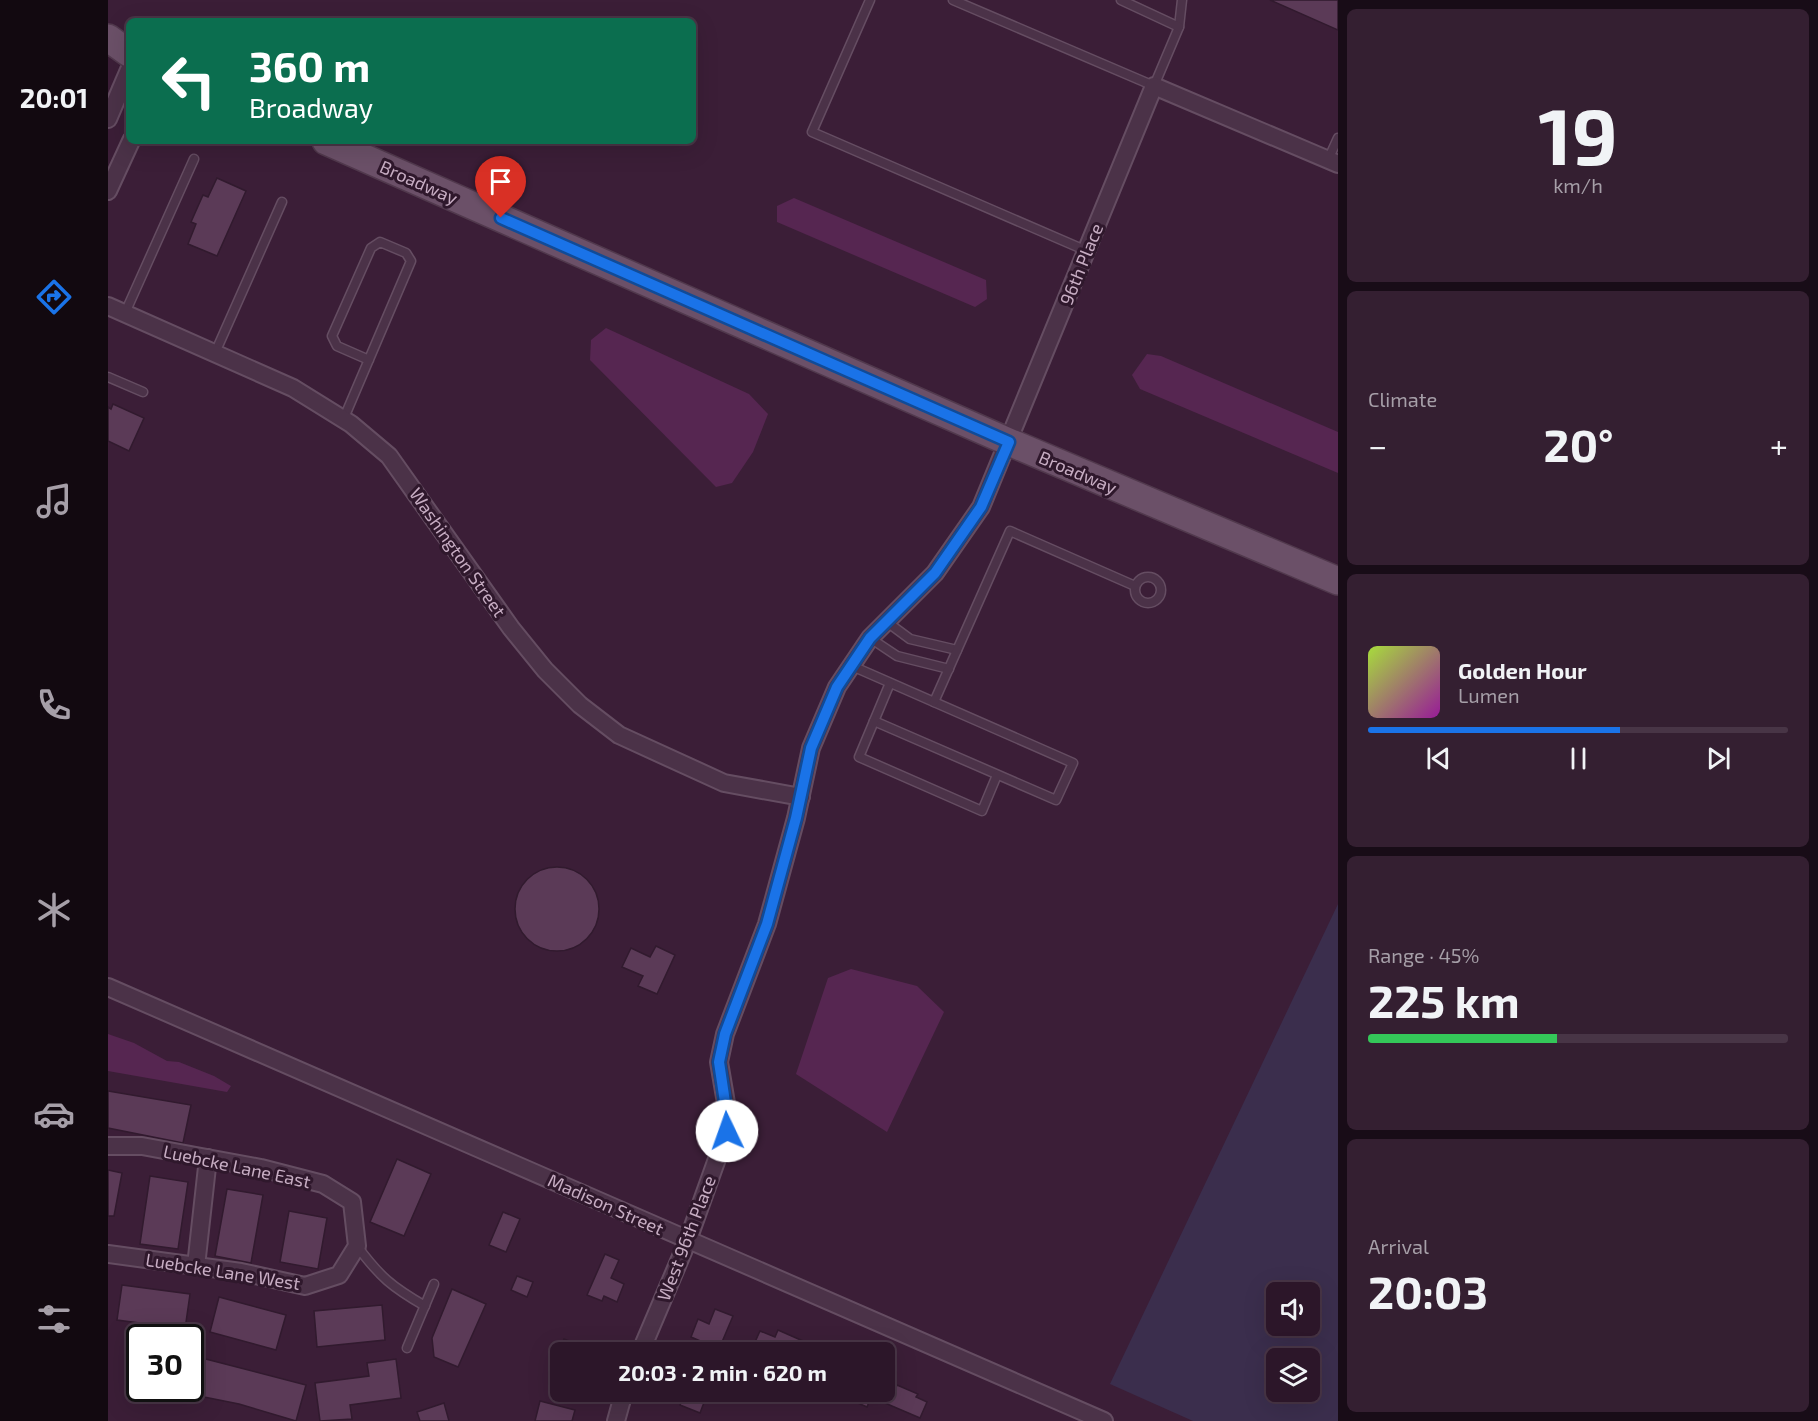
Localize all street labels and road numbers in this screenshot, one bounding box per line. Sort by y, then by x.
street label: Broadway [377,155,462,209]
street label: 96th Place [1055,220,1107,308]
street label: Broadway [1036,446,1121,498]
street label: Washington Street [405,483,511,621]
street label: Luebcke Lane East [161,1140,313,1192]
street label: Madison Street [545,1169,667,1239]
street label: West 96th Place [652,1172,720,1304]
street label: Luebcke Lane West [144,1248,302,1294]

